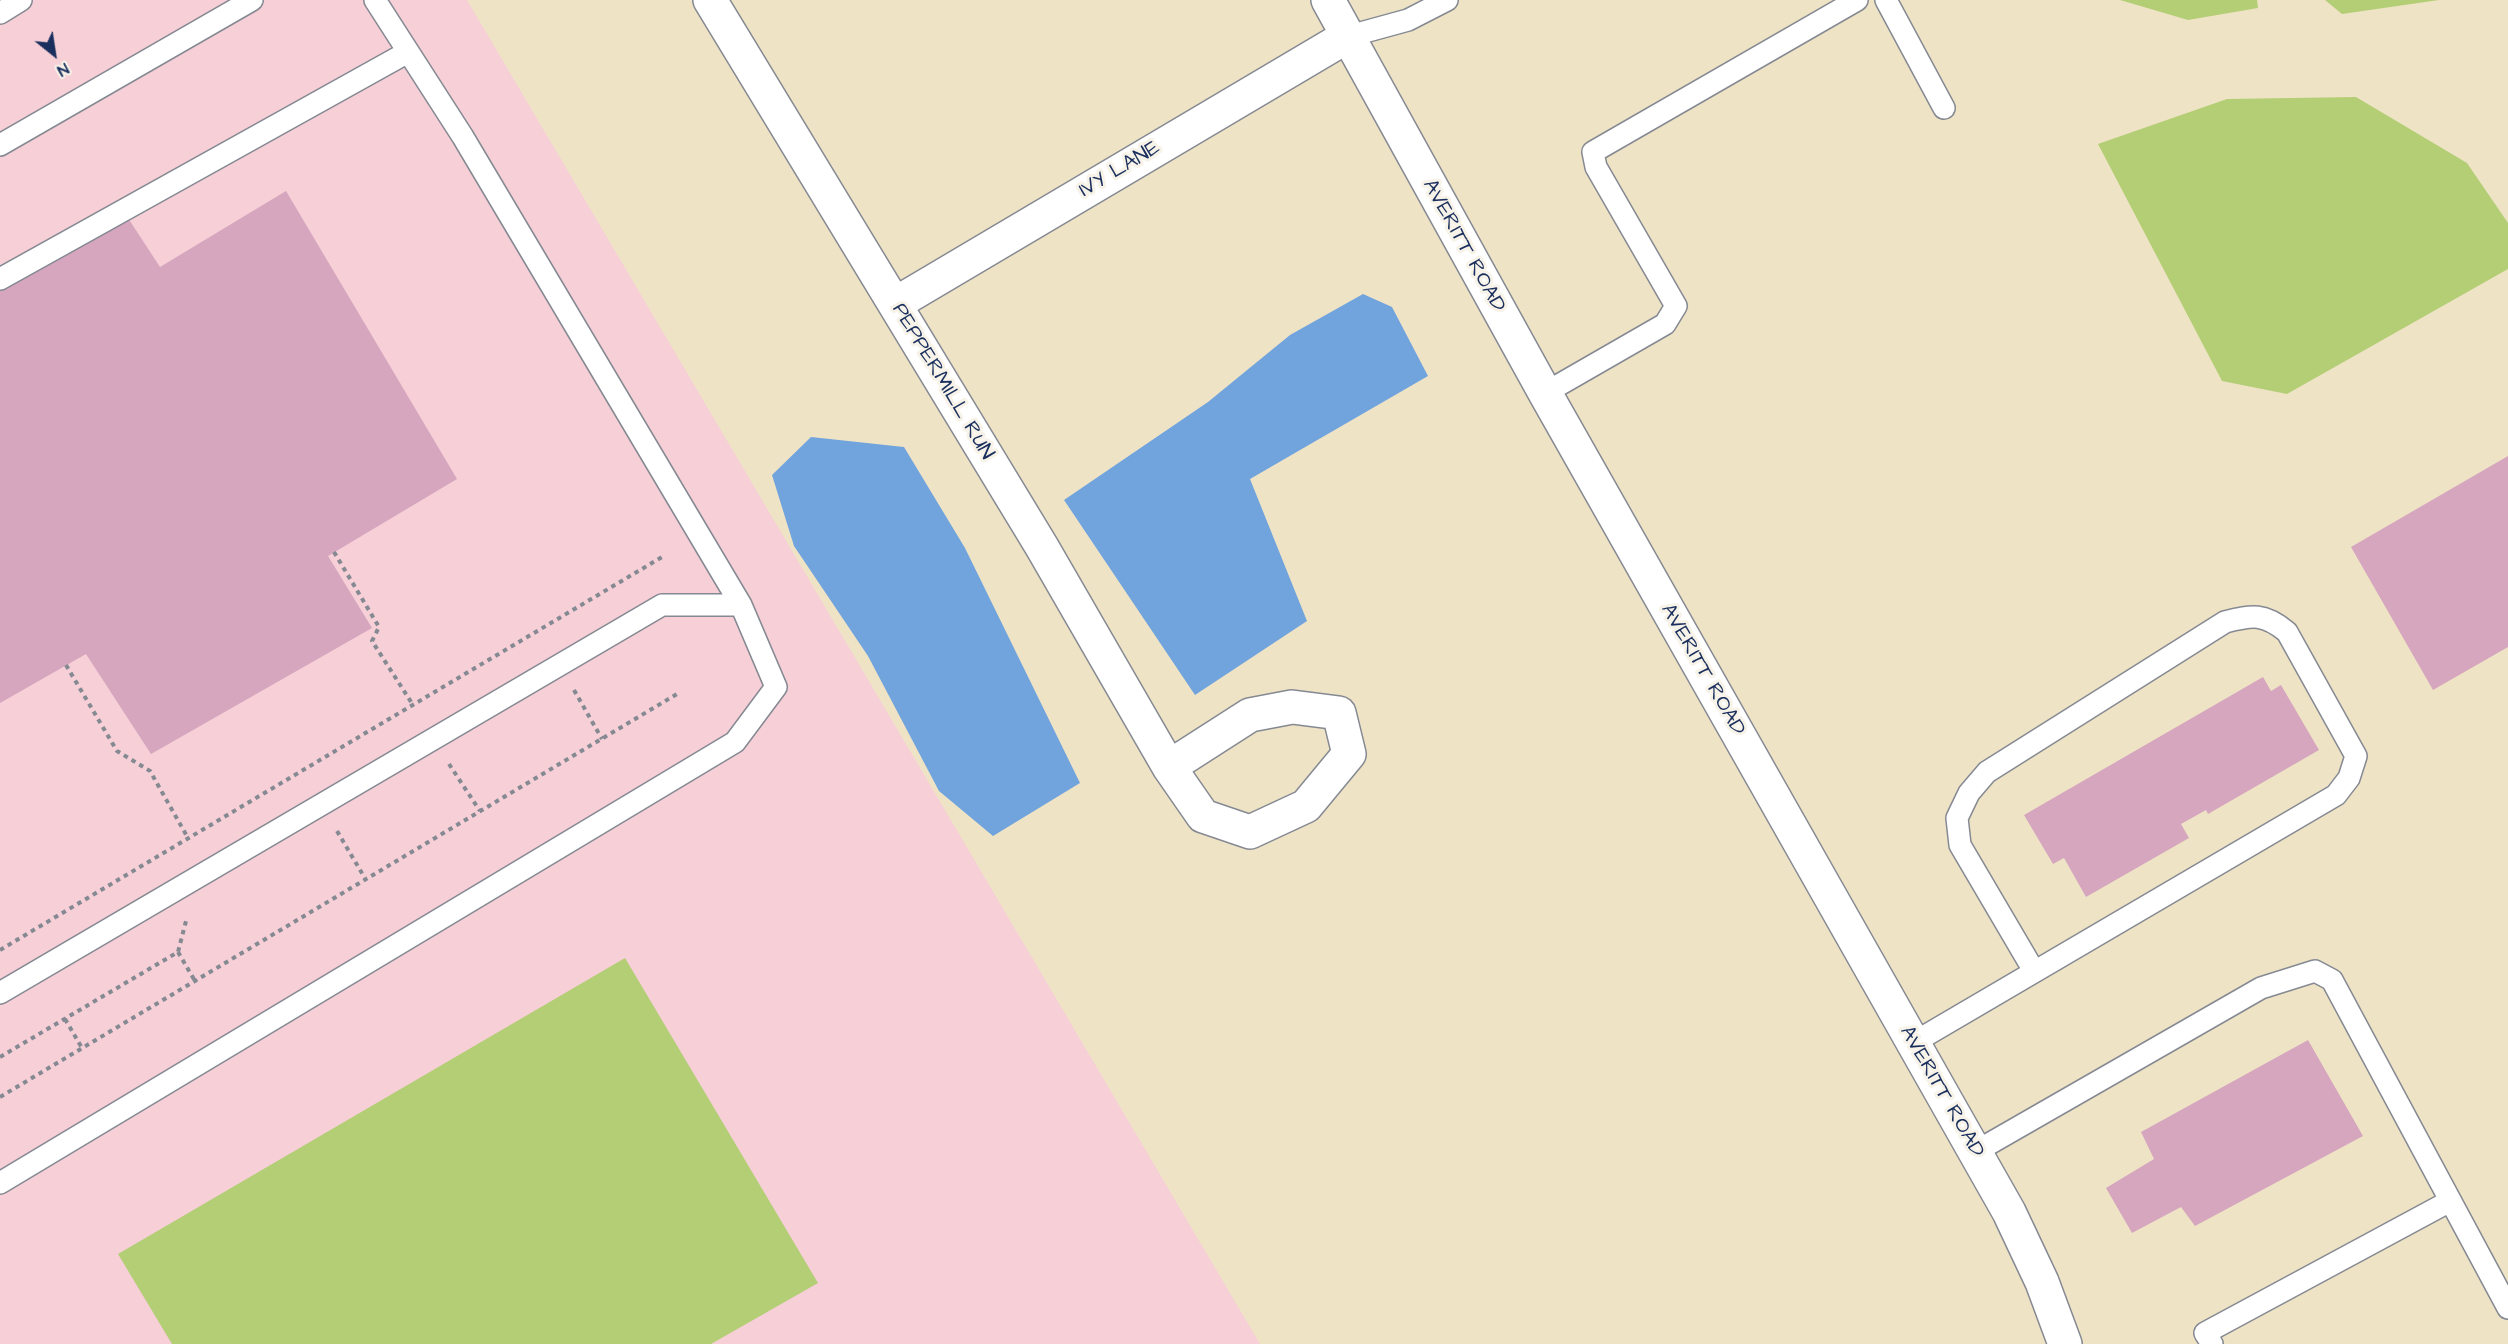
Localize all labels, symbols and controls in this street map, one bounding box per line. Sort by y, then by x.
north arrow [24,24,84,84]
text: N [53,58,73,82]
street label: IVY LANE [1075,136,1165,204]
street label: AVERITT ROAD [1416,175,1510,317]
street label: PEPPERMILL RUN [885,299,999,465]
street label: AVERITT ROAD [1654,600,1750,740]
street label: AVERITT ROAD [1893,1022,1989,1162]

